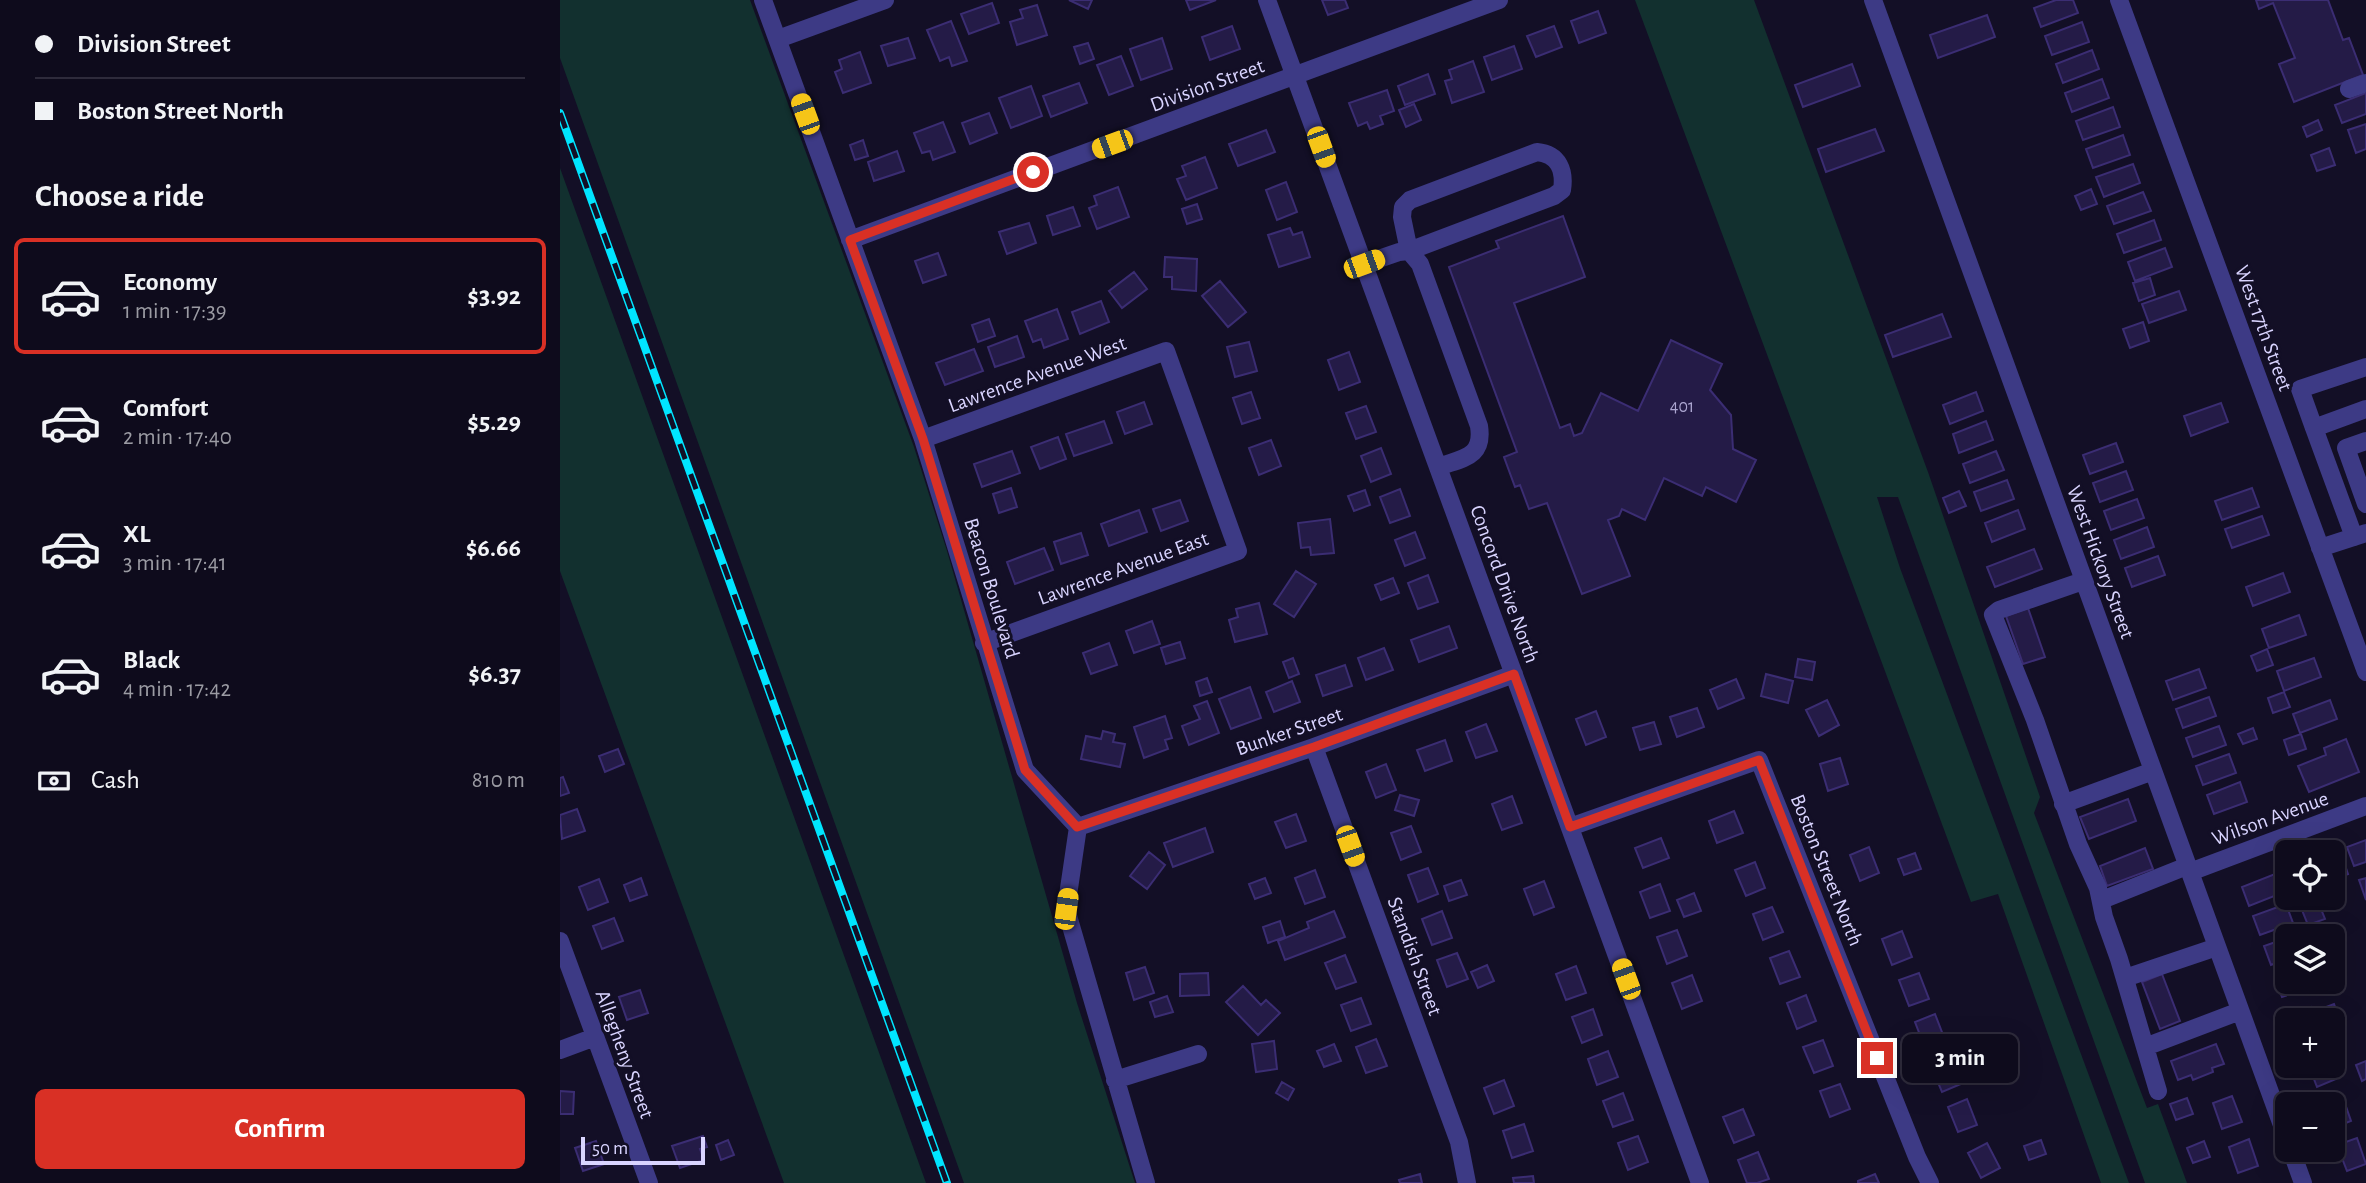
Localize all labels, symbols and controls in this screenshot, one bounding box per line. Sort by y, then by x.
text: Division Street [77,31,230,57]
street label: Division Street [1148,55,1267,116]
car [788,91,823,137]
text: Boston Street North [77,98,284,124]
car [1304,124,1339,170]
car [1089,127,1136,161]
route start [1017,156,1049,188]
text: Choose a ride [35,180,204,212]
car [1341,247,1388,281]
street label: West 17th Street [2231,263,2296,394]
icon: car [39,265,102,328]
text: Economy [123,269,217,295]
text: $3.92 [467,283,521,309]
text: 1 min · 17:39 [123,300,226,323]
street label: Lawrence Avenue West [945,332,1129,416]
icon: car [39,391,102,454]
text: Comfort [123,395,208,421]
house number: 401 [1670,398,1694,416]
text: $5.29 [467,409,521,435]
text: 2 min · 17:40 [123,426,232,449]
street label: West Hickory Street [2063,483,2138,642]
street label: Concord Drive North [1466,502,1543,666]
street label: Beacon Boulevard [960,515,1023,661]
icon: car [39,517,102,580]
text: XL [123,521,150,547]
street label: Lawrence Avenue East [1035,528,1211,609]
text: $6.66 [466,535,521,561]
text: 3 min · 17:41 [123,552,227,575]
icon: car [39,643,102,706]
text: Black [123,647,180,673]
text: $6.37 [468,661,521,687]
text: 4 min · 17:42 [123,678,231,701]
street label: Bunker Street [1233,703,1345,760]
icon: cash [35,762,73,800]
text: Cash [91,767,140,793]
text: 810 m [472,769,525,792]
street label: Wilson Avenue [2209,788,2331,849]
street label: Boston Street North [1787,791,1866,949]
car [1333,823,1368,869]
map controls [2275,840,2345,1162]
button: locate [2275,840,2345,910]
car [1053,887,1080,931]
street label: Standish Street [1383,894,1446,1019]
button: layers [2275,924,2345,994]
car [1609,956,1644,1002]
street label: Allegheny Street [592,987,658,1122]
button: + [2275,1008,2345,1078]
callout: 3 min [1902,1034,2017,1082]
route end [1861,1042,1893,1074]
text: 3 min [1935,1047,1985,1070]
button: Confirm [35,1089,525,1169]
button: − [2275,1092,2345,1162]
scale bar [581,1134,705,1166]
text: 50 m [592,1139,628,1158]

